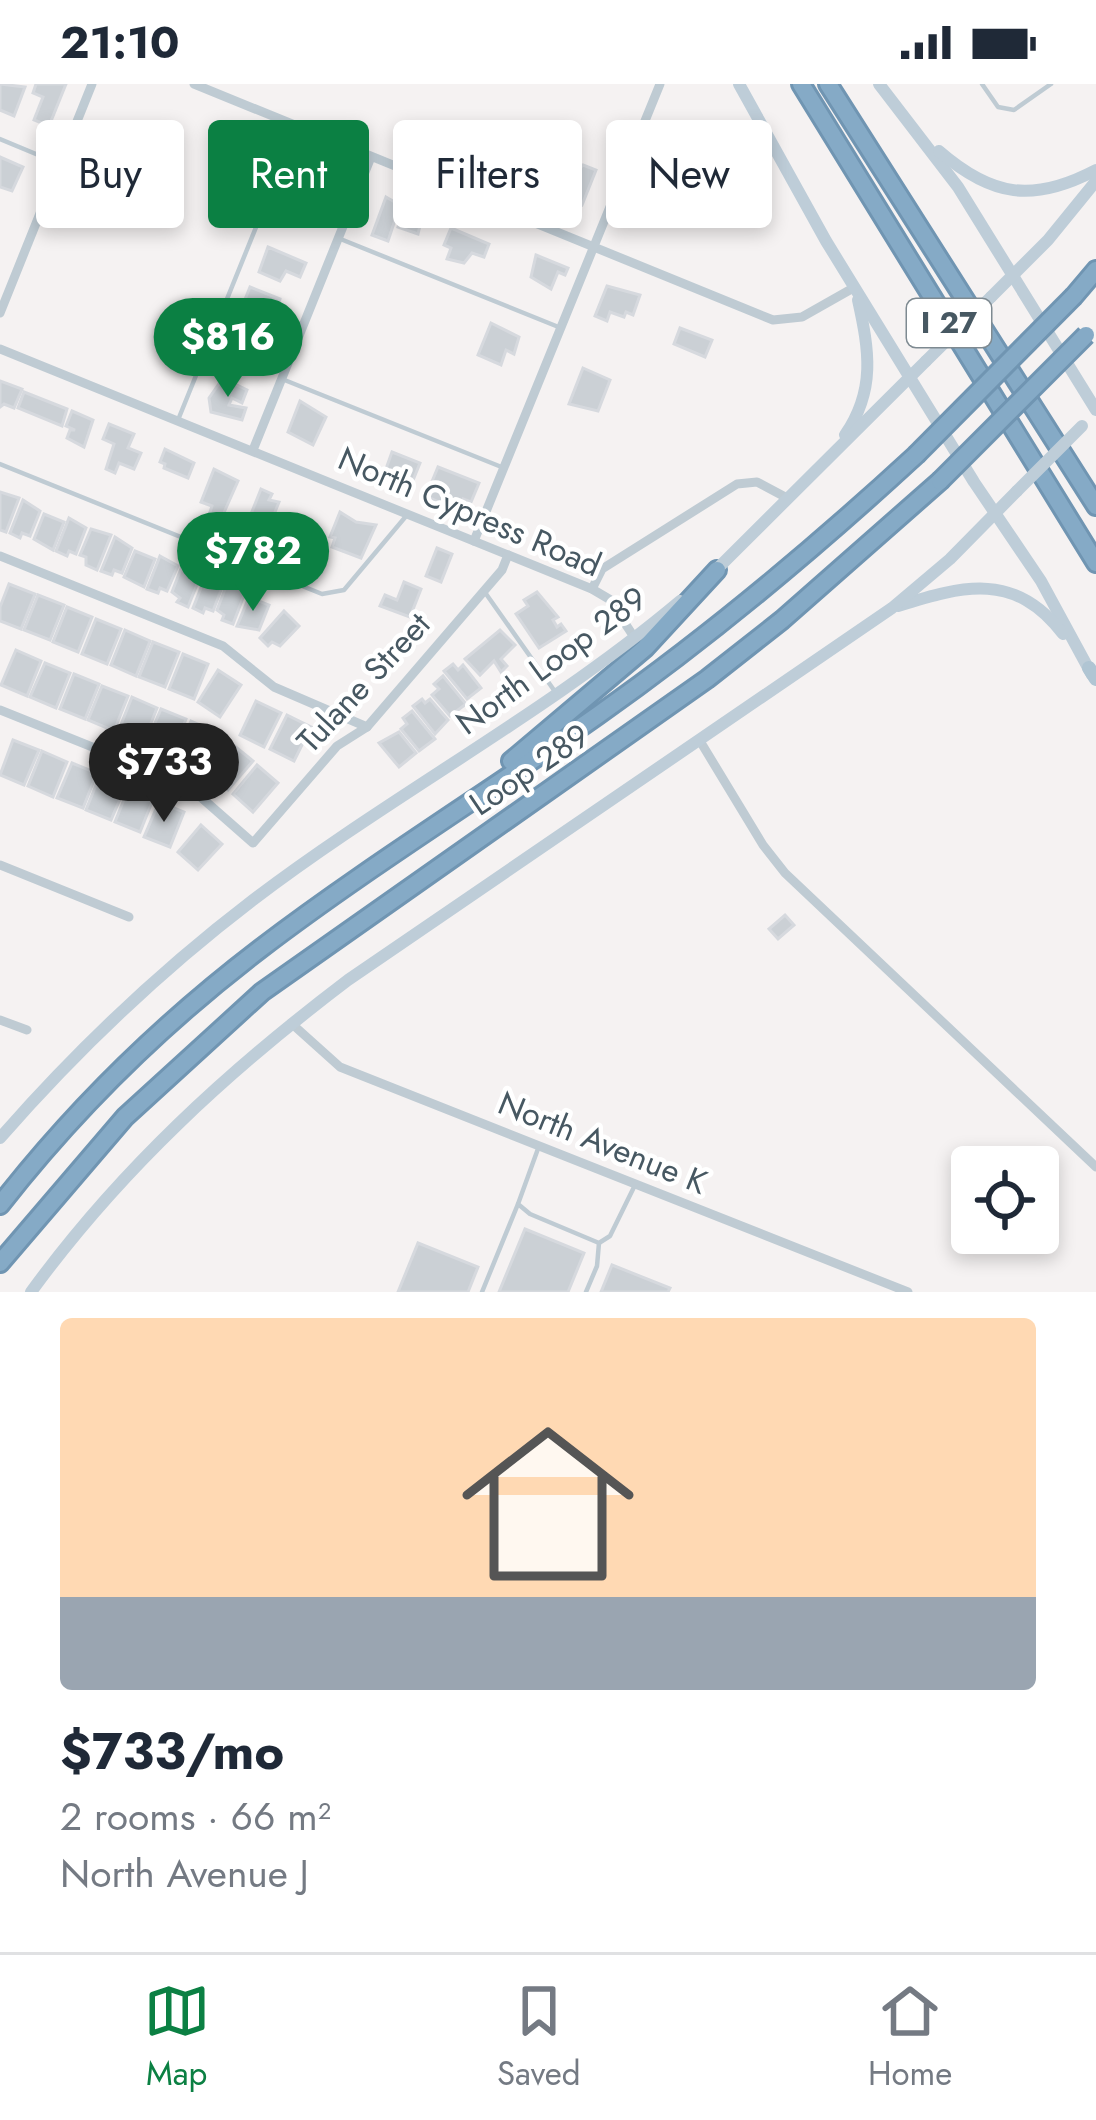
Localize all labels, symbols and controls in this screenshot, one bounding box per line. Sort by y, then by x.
text: 21:10 [60,10,180,75]
chip: Buy [36,120,184,228]
chip: Rent [208,120,369,228]
chip: Filters [393,120,582,228]
chip: New [606,120,772,228]
pin: $816 [157,298,299,400]
road number: I 27 [907,299,991,347]
text: $816 [181,308,275,365]
street label: North Cypress Road [331,435,609,588]
pin: $782 [182,512,324,614]
text: $782 [204,522,302,579]
street label: North Loop 289 [446,575,656,746]
street label: Tulane Street [286,602,441,763]
street label: Loop 289 [460,712,599,827]
pin: $733 [93,723,235,825]
text: $733 [116,733,212,790]
street label: North Avenue K [491,1079,715,1206]
map controls [951,1146,1059,1254]
button: locate [951,1146,1059,1254]
icon: home [440,1396,656,1612]
text: $733/mo [60,1714,284,1788]
text: 2 rooms · 66 m² [60,1788,331,1845]
text: North Avenue J [60,1845,309,1902]
tab: Map [144,1978,210,2097]
tab: Saved [497,1978,581,2097]
tab: Home [868,1978,952,2097]

